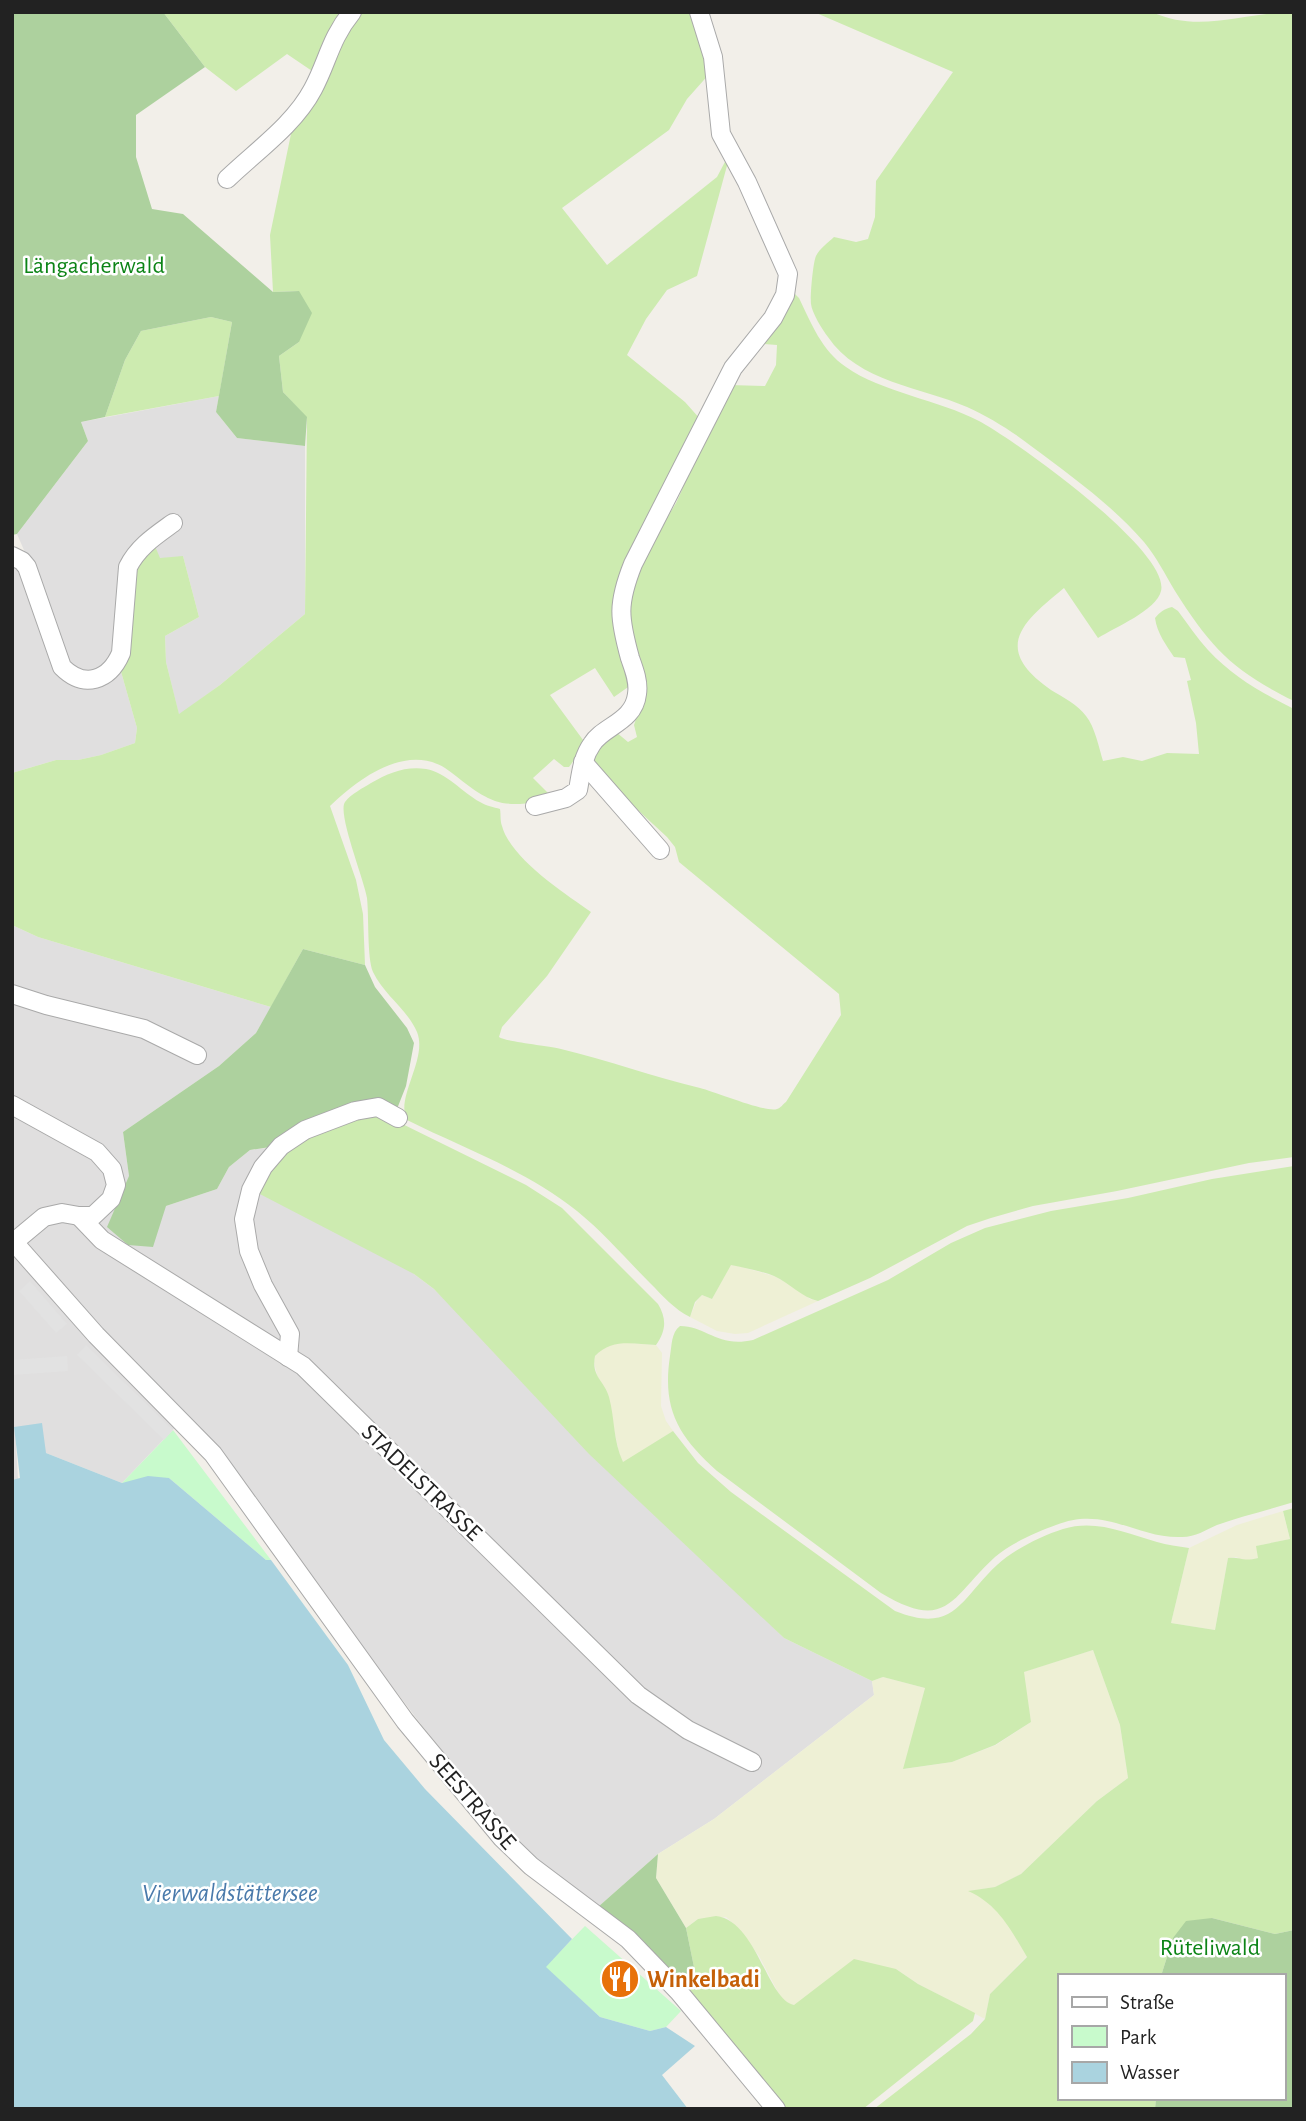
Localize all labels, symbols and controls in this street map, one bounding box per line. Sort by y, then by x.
park label: Längacherwald [23,254,165,278]
street label: STADELSTRASSE [357,1420,486,1546]
street label: SEESTRASSE [424,1749,520,1855]
water label: Vierwaldstättersee [142,1880,318,1906]
park label: Rüteliwald [1160,1936,1260,1960]
restaurant icon: Winkelbadi [599,1958,641,2000]
place label: Winkelbadi [647,1968,760,1992]
legend [1058,1974,1285,2100]
text: Straße [1120,1992,1174,2013]
text: Park [1120,2027,1157,2048]
text: Wasser [1120,2062,1180,2083]

